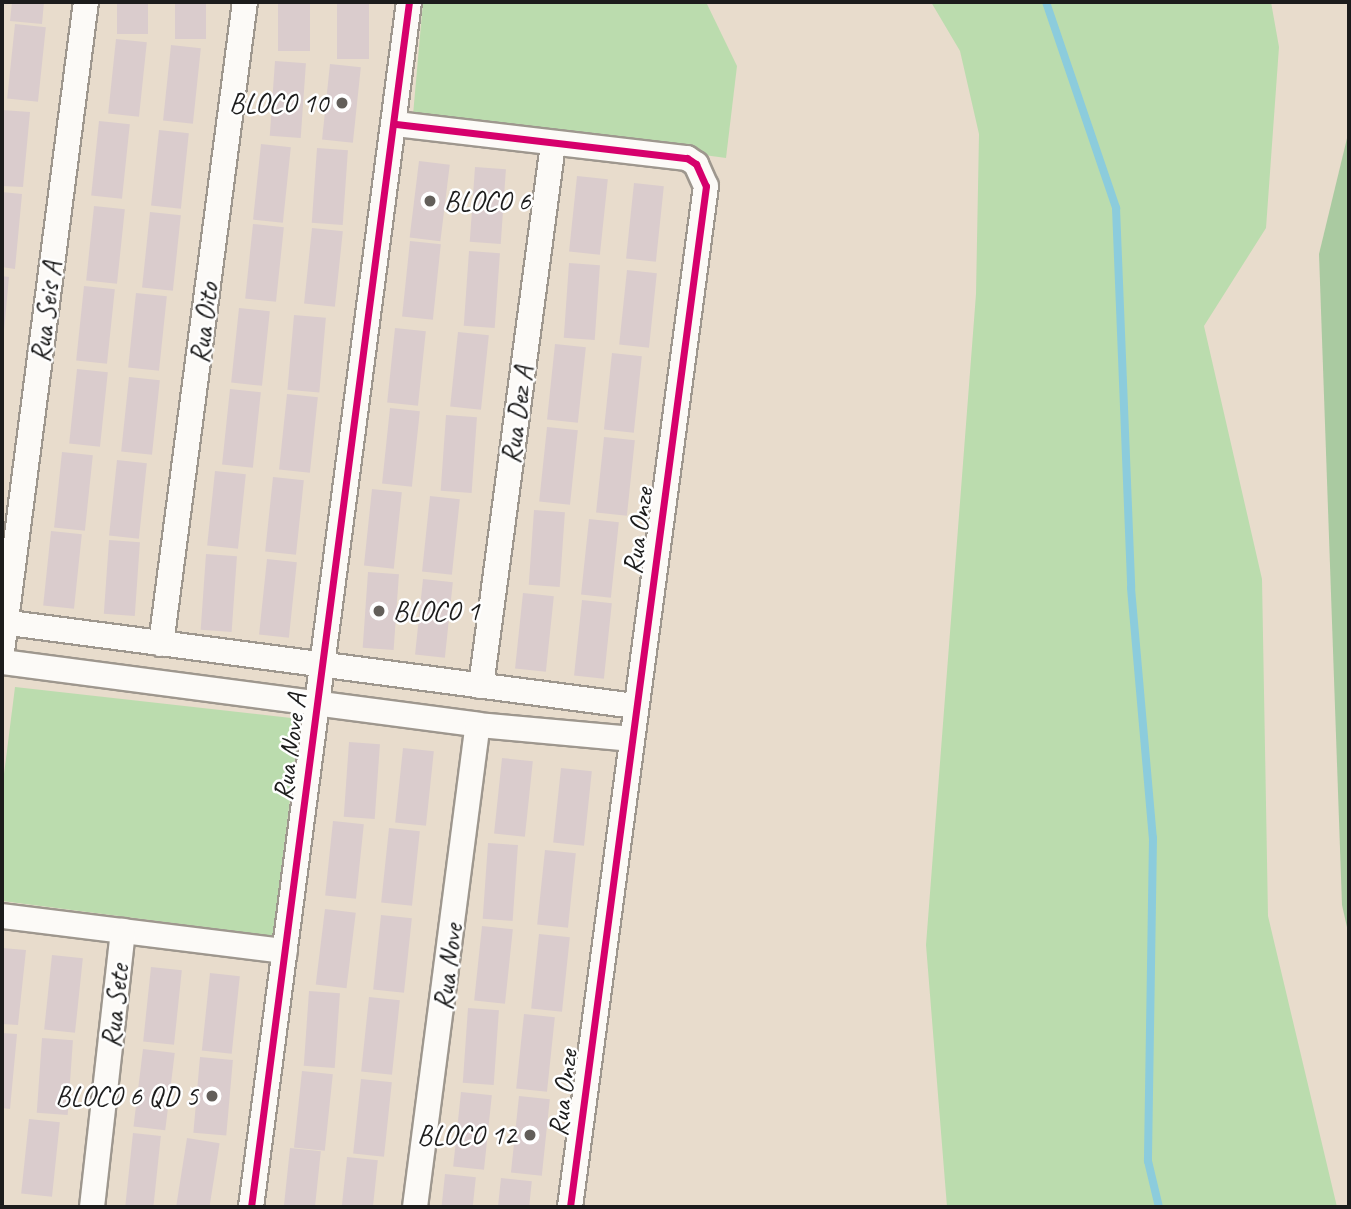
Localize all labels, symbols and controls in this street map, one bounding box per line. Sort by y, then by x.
place label: BLOCO 10 [229,86,328,120]
marker: BLOCO 10 [334,95,350,111]
place label: BLOCO 6 [444,184,530,218]
marker: BLOCO 6 [422,193,438,209]
street label: Rua Seis A [23,260,69,364]
street label: Rua Oito [182,281,226,365]
street label: Rua Dez A [494,364,540,466]
street label: Rua Onze [615,486,661,576]
place label: BLOCO 1 [393,594,479,628]
marker: BLOCO 1 [371,603,387,619]
street label: Rua Nove A [266,691,314,803]
street label: Rua Nove [426,921,470,1013]
street label: Rua Sete [94,963,136,1049]
street label: Rua Onze [541,1048,585,1138]
place label: BLOCO 6 QD 5 [55,1079,198,1113]
marker: BLOCO 6 QD 5 [204,1088,220,1104]
place label: BLOCO 12 [417,1118,516,1152]
marker: BLOCO 12 [522,1127,538,1143]

